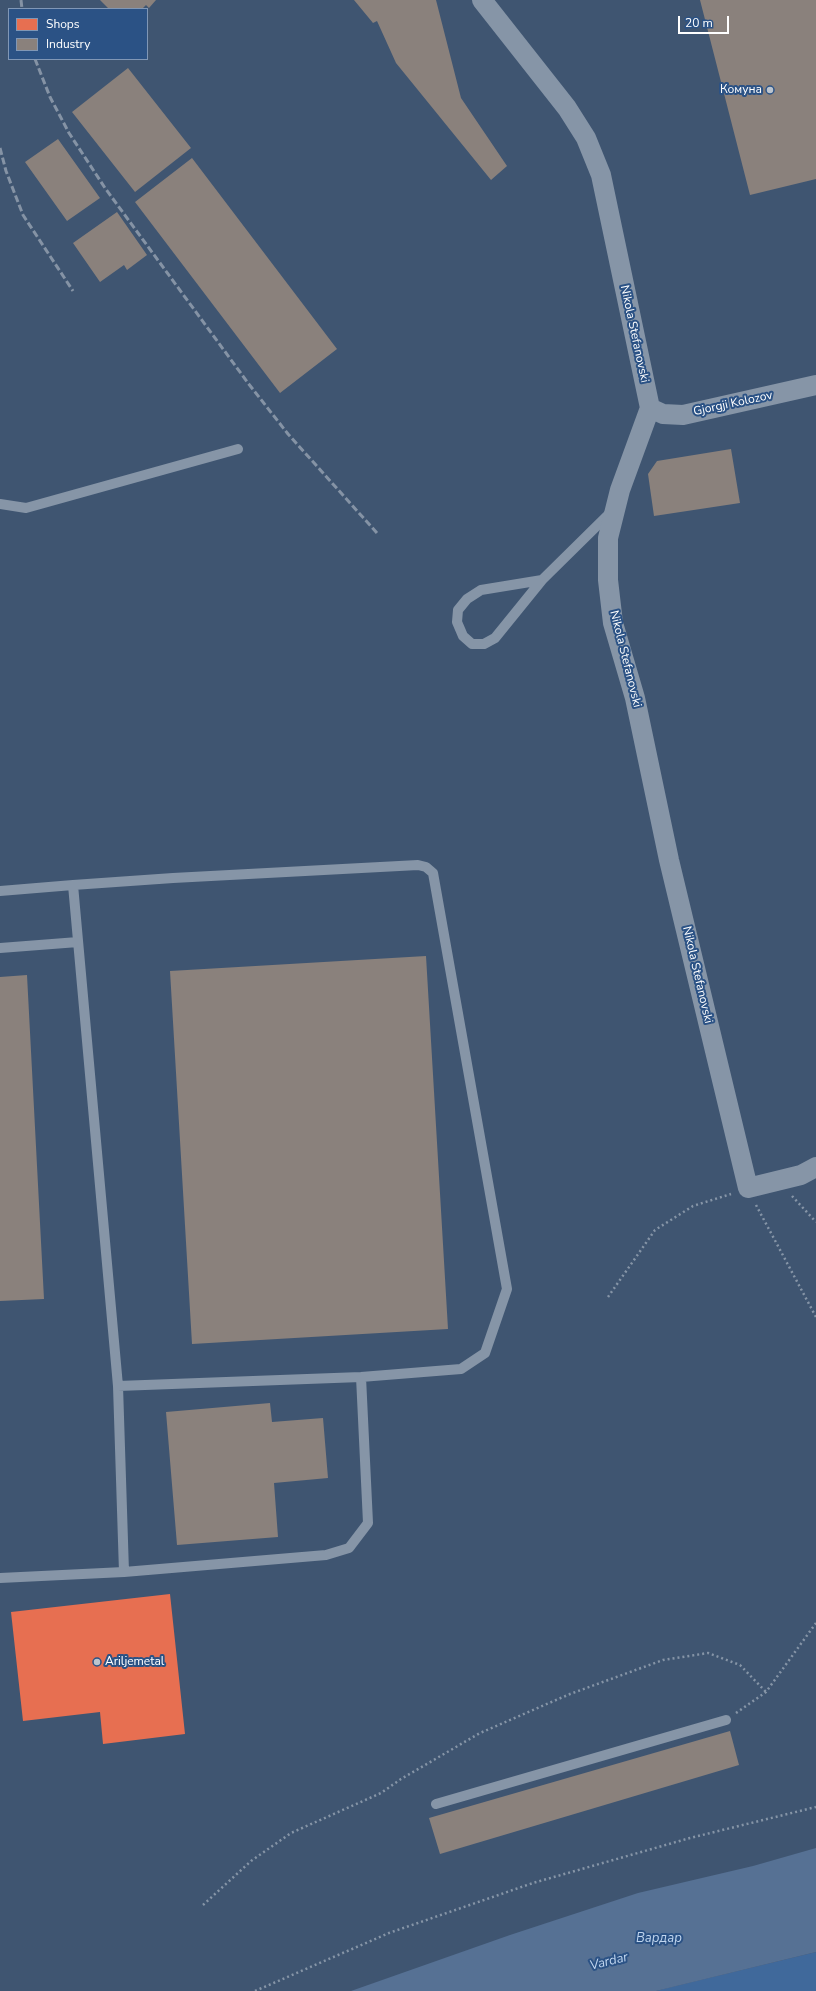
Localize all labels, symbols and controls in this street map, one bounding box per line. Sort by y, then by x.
legend [8,8,148,60]
scale bar [680,8,731,34]
text: 20 m [685,15,713,31]
text: Shops [46,16,80,32]
text: Industry [46,36,90,52]
place label: Комуна [720,83,762,97]
marker: Комуна [765,85,775,95]
street label: Nikola Stefanovski [617,284,651,384]
street label: Gjorgji Kolozov [692,389,774,419]
street label: Nikola Stefanovski [606,609,644,709]
street label: Nikola Stefanovski [679,925,715,1025]
place label: Ariljemetal [105,1655,164,1669]
marker: Ariljemetal [92,1657,102,1667]
water label: Вардар [636,1931,682,1947]
water label: Vardar [588,1950,630,1974]

